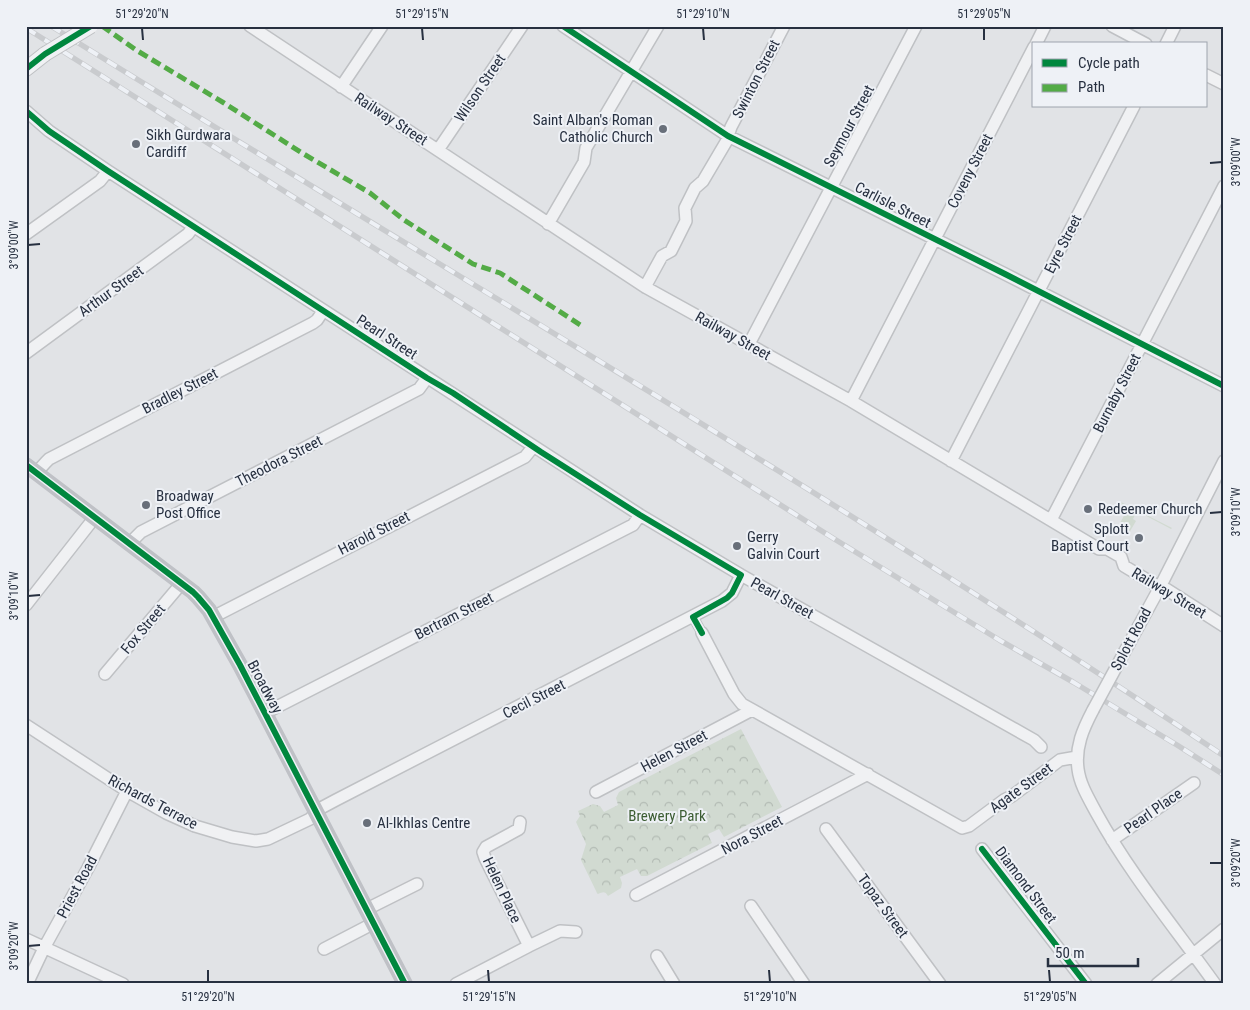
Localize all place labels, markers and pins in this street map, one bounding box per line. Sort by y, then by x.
place label: Saint Alban's Roman Catholic Church [533,111,653,146]
marker: Saint Alban's Roman Catholic Church [657,123,669,135]
place label: Sikh Gurdwara Cardiff [146,126,231,161]
marker: Sikh Gurdwara Cardiff [130,138,142,150]
place label: Broadway Post Office [156,487,221,522]
marker: Broadway Post Office [140,499,152,511]
place label: Redeemer Church [1098,500,1202,518]
marker: Redeemer Church [1082,503,1094,515]
place label: Splott Baptist Court [1051,520,1129,555]
place label: Gerry Galvin Court [747,528,820,563]
marker: Splott Baptist Court [1133,532,1145,544]
marker: Gerry Galvin Court [731,540,743,552]
place label: Al-Ikhlas Centre [377,814,470,832]
marker: Al-Ikhlas Centre [361,817,373,829]

